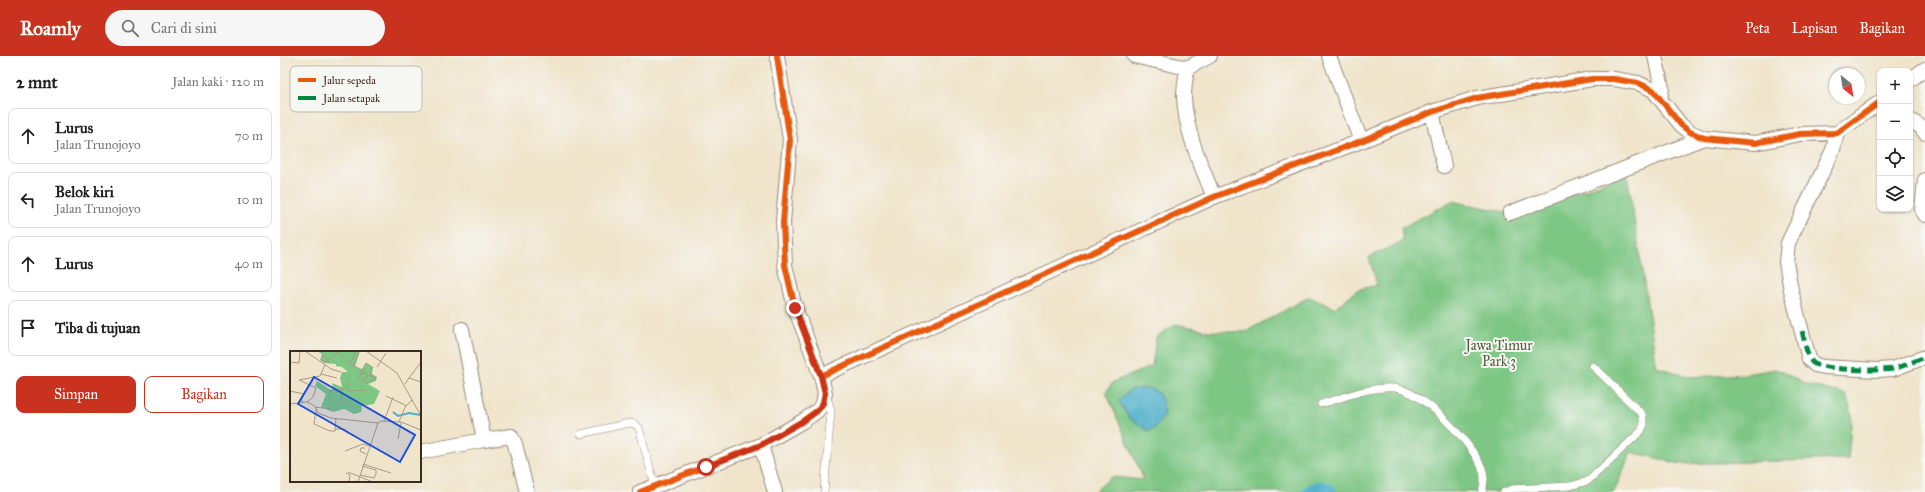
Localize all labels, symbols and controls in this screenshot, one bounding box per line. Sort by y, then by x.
search box [105,10,385,46]
text: Roamly [20,17,81,40]
icon: search [119,17,141,39]
text: Cari di sini [151,19,217,37]
text: Peta [1745,20,1770,37]
text: Lapisan [1792,20,1837,37]
text: Bagikan [1859,20,1905,37]
legend [290,66,422,112]
north arrow [1829,68,1865,104]
map controls [1877,68,1913,212]
button: + [1877,68,1913,104]
text: 2 mnt [16,72,57,93]
text: Jalan kaki · 120 m [172,74,264,90]
text: Jalur sepeda [322,74,376,88]
text: Jalan setapak [322,92,381,106]
button: − [1877,104,1913,140]
text: Lurus [55,119,93,137]
icon: ahead [17,125,39,147]
text: 70 m [235,128,263,144]
text: Jalan Trunojoyo [55,137,141,153]
button: locate [1877,140,1913,176]
button: layers [1877,176,1913,212]
text: Belok kiri [55,183,114,201]
icon: left [17,189,39,211]
text: 10 m [237,192,263,208]
text: Jalan Trunojoyo [55,201,141,217]
icon: ahead [17,253,39,275]
text: Lurus [55,255,93,273]
text: 40 m [234,256,263,272]
route end [786,299,804,317]
icon: arrive [17,317,39,339]
text: Tiba di tujuan [55,319,140,337]
park label: Jawa Timur Park 3 [1463,337,1533,370]
inset map [290,351,421,482]
button: Simpan [16,376,136,413]
button: Bagikan [144,376,264,413]
route start [697,458,715,476]

